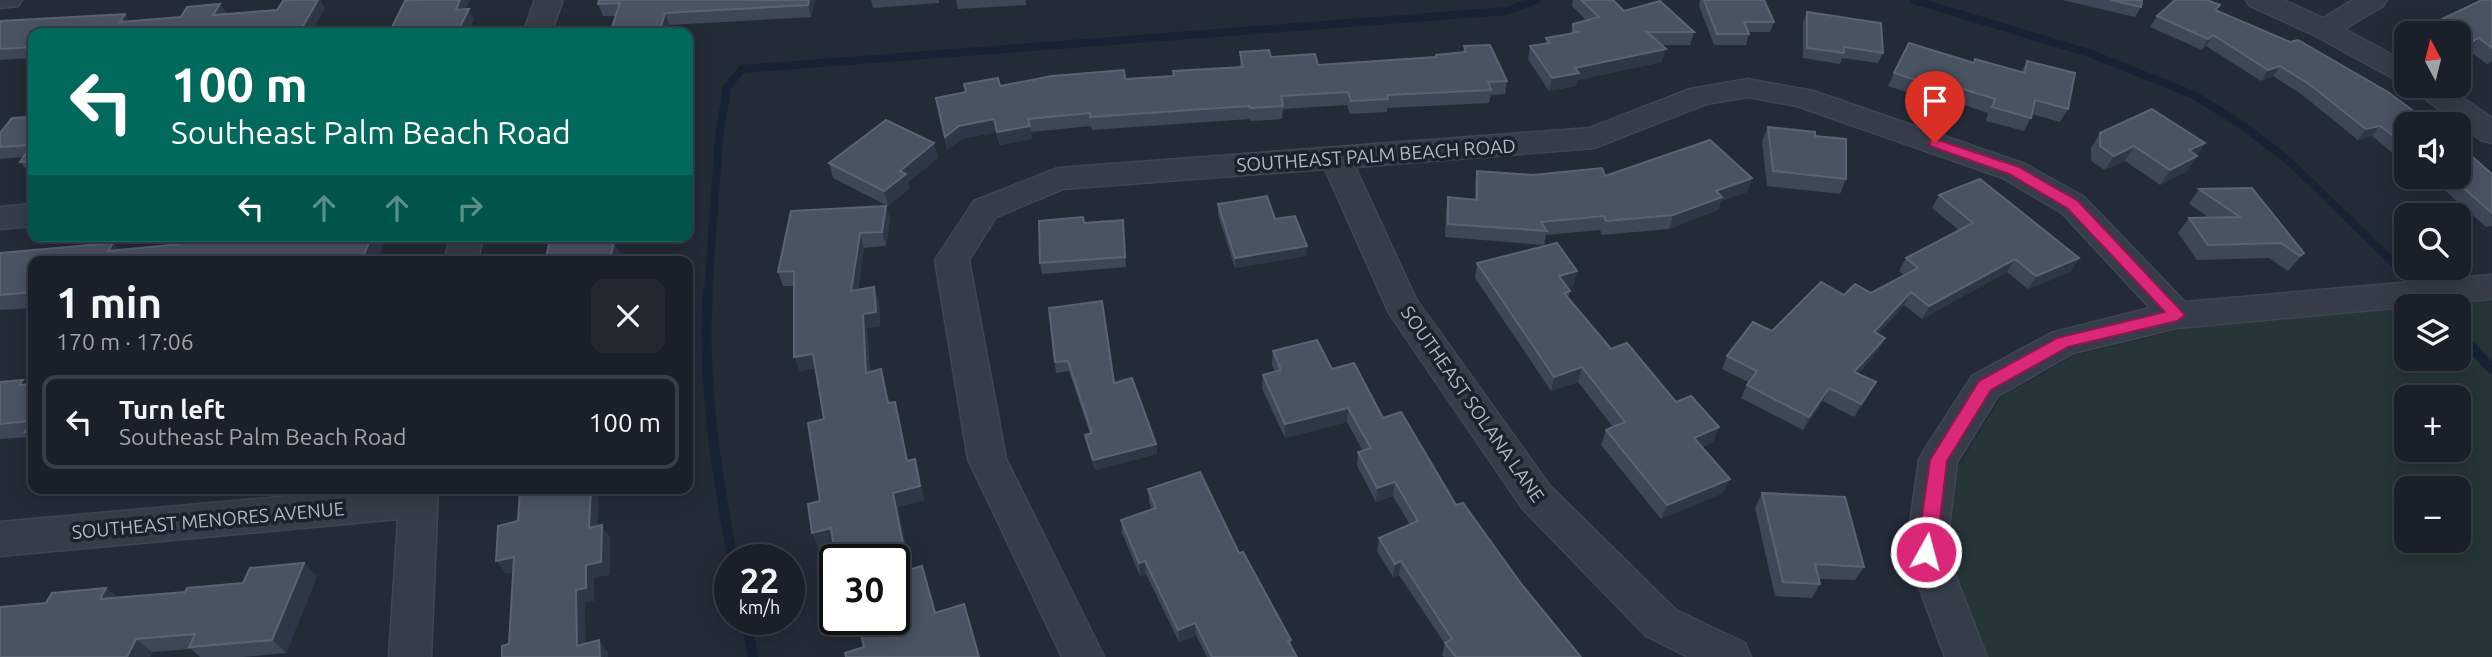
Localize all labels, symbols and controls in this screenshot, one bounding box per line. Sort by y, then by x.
north arrow [2394,21,2471,98]
map controls [2394,21,2471,553]
icon: left [56,56,147,147]
text: 100 m [171,56,308,111]
pin [1905,71,1965,143]
icon: arrive [1916,82,1954,120]
button: sound [2394,112,2471,189]
text: Southeast Palm Beach Road [171,114,571,150]
street label: SOUTHEAST PALM BEACH ROAD [1236,134,1516,176]
icon: left [232,189,270,227]
icon: ahead [305,189,343,227]
icon: ahead [378,189,416,227]
icon: right [451,189,489,227]
button: search [2394,203,2471,280]
text: 1 min [56,279,162,326]
button: close [591,279,665,353]
button: layers [2394,294,2471,371]
street label: SOUTHEAST SOLANA LANE [1397,302,1549,506]
text: 170 m · 17:06 [56,329,194,354]
button: + [2394,385,2471,462]
text: Turn left [119,395,225,424]
icon: left [60,403,98,441]
text: 100 m [589,408,661,437]
text: Southeast Palm Beach Road [119,424,406,449]
button: − [2394,476,2471,553]
street label: SOUTHEAST MENORES AVENUE [71,497,345,543]
position arrow [1889,515,1963,589]
speed limit sign: 30 [819,544,910,635]
text: 22 [740,560,779,600]
text: km/h [739,597,780,617]

